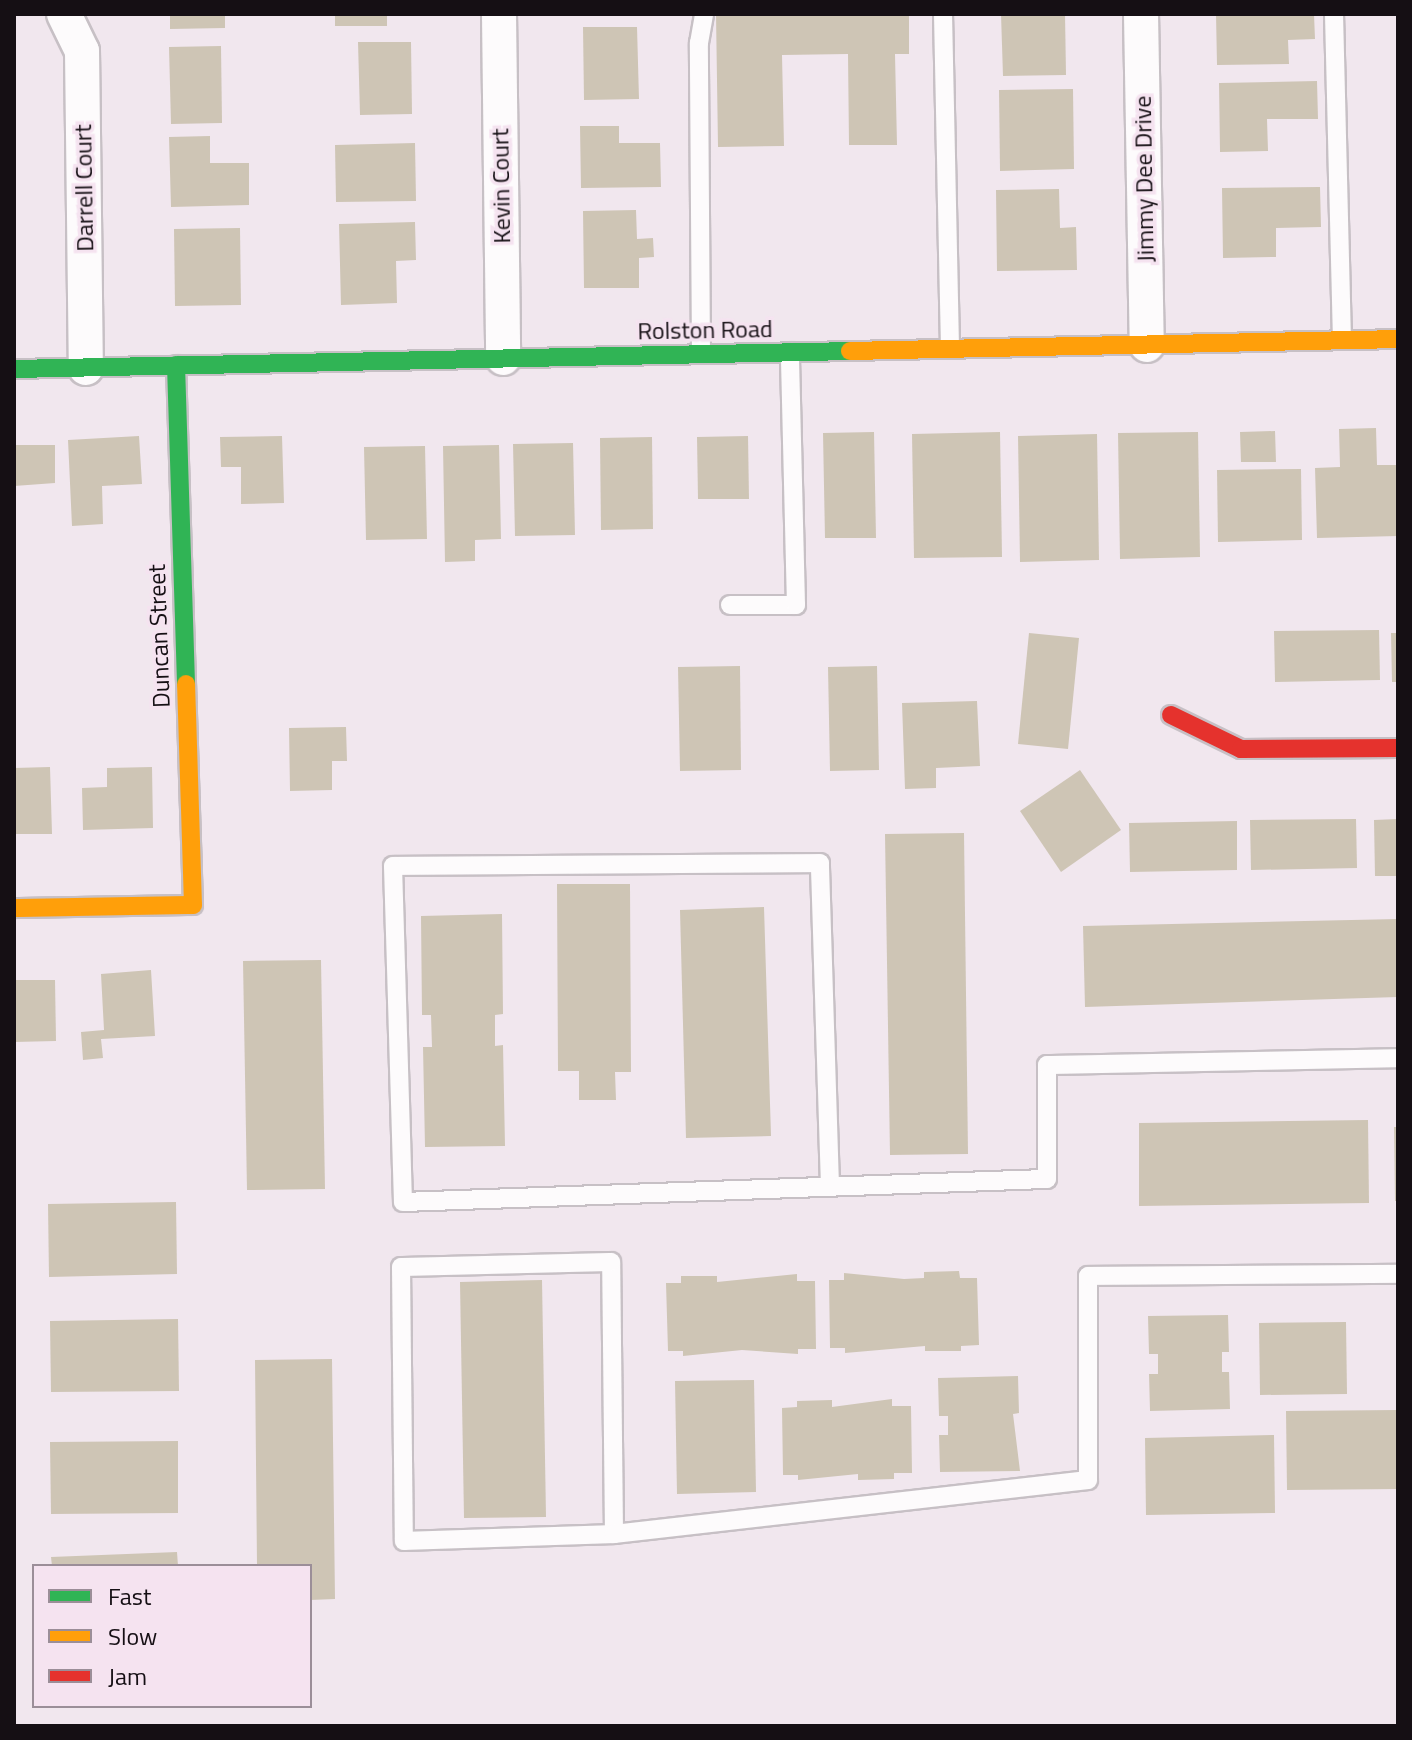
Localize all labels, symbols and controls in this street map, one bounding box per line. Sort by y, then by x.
street label: Jimmy Dee Drive [1128,95,1160,263]
street label: Darrell Court [68,124,100,252]
street label: Kevin Court [486,128,516,244]
street label: Rolston Road [637,314,773,346]
street label: Duncan Street [142,564,176,708]
legend [32,1564,312,1708]
text: Fast [108,1578,151,1614]
text: Slow [108,1618,157,1654]
text: Jam [108,1658,147,1694]

